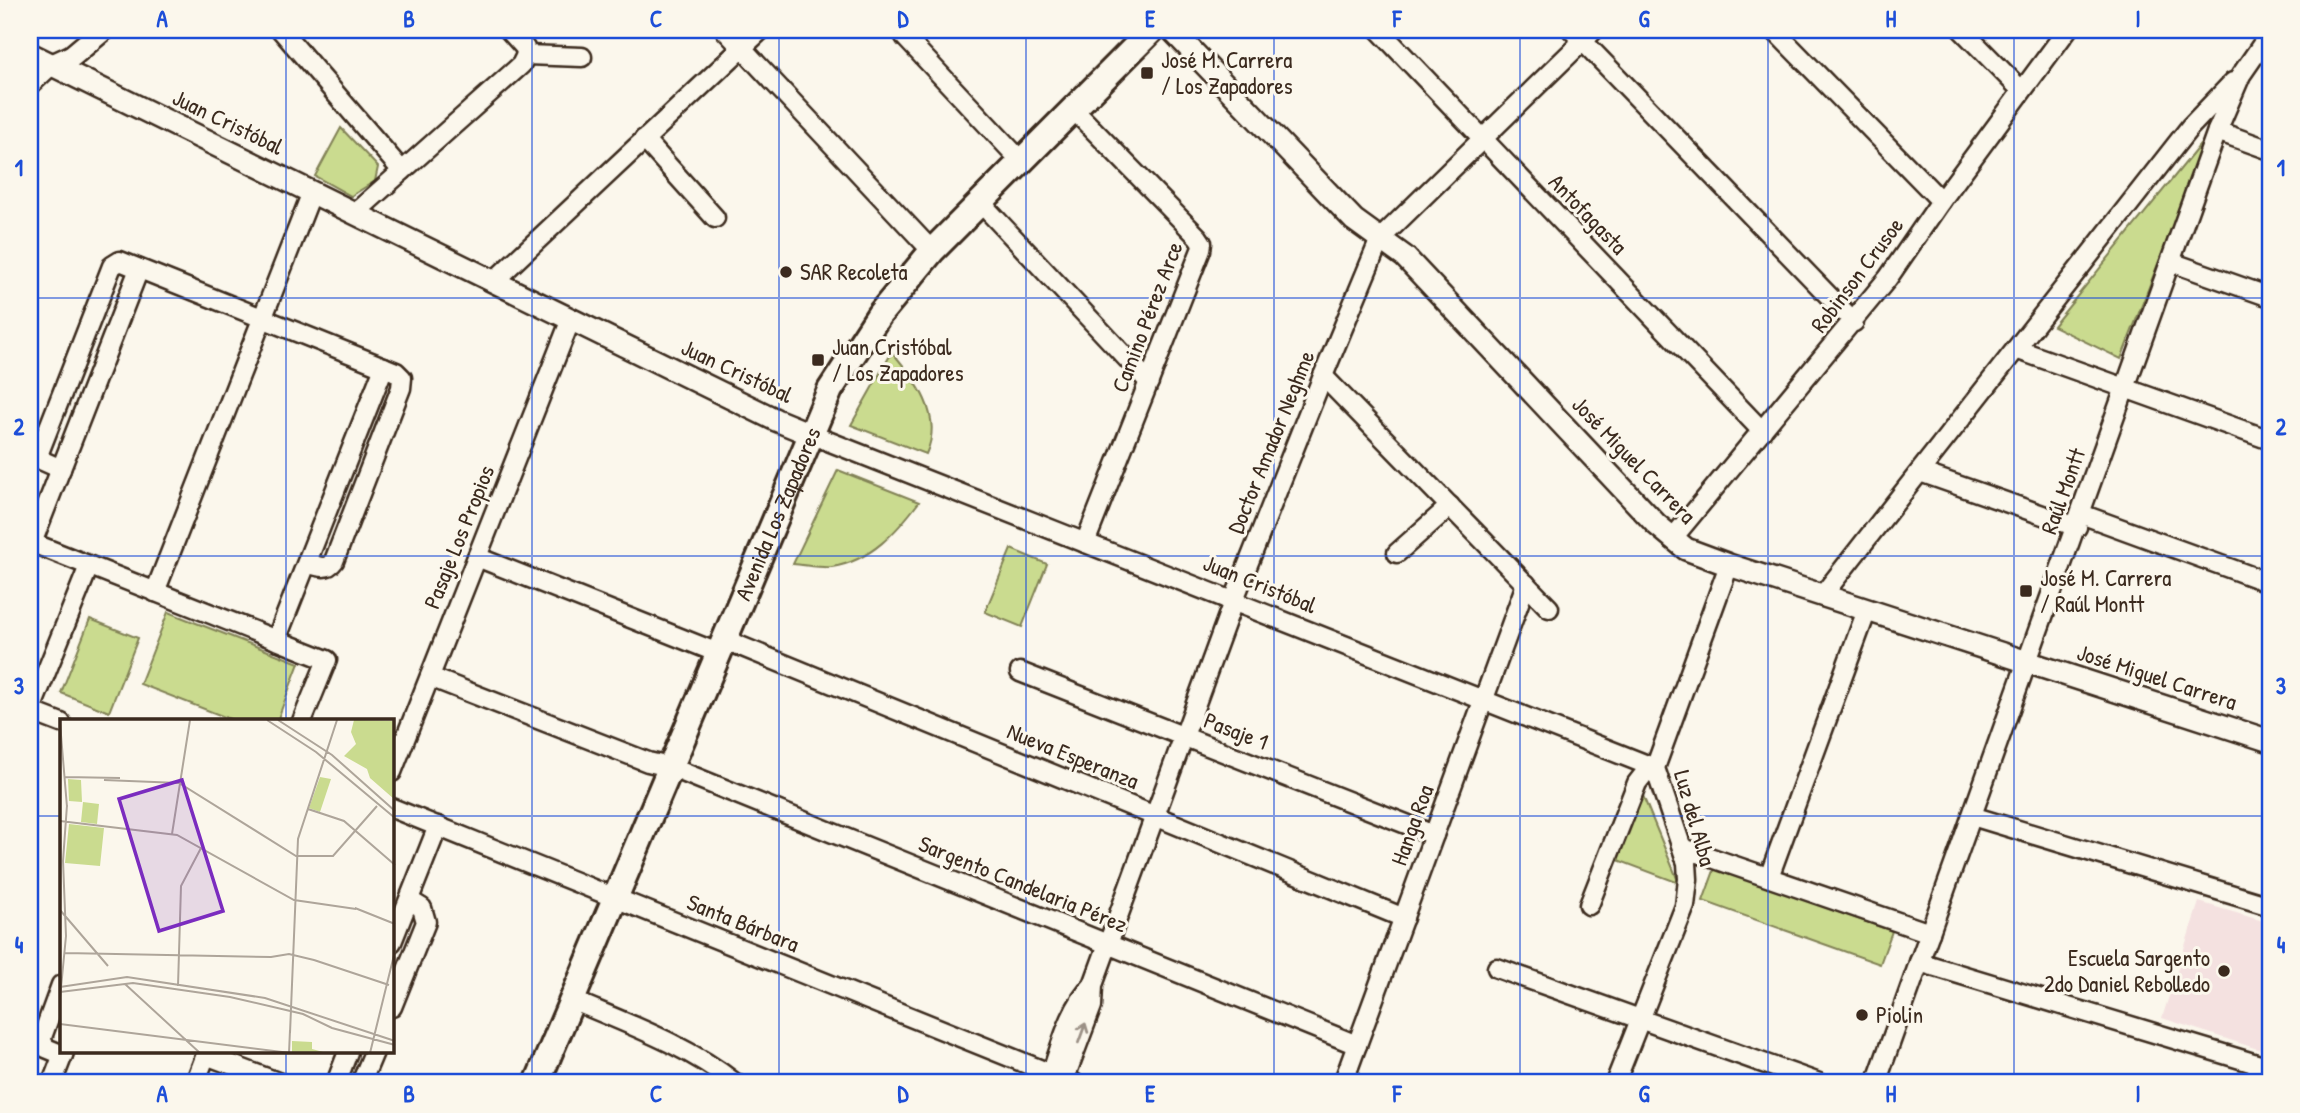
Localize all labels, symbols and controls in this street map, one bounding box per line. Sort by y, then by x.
text: A [156,3,168,34]
text: B [403,3,415,34]
text: C [650,3,662,34]
text: D [898,3,910,34]
text: E [1145,3,1156,34]
text: F [1392,3,1403,34]
text: G [1638,3,1650,34]
text: H [1886,3,1897,34]
text: I [2135,3,2141,34]
place label: José M. Carrera / Los Zapadores [1161,44,1293,101]
marker: José M. Carrera / Los Zapadores [1139,65,1155,81]
street label: Juan Cristóbal [168,81,290,162]
text: 1 [15,152,23,183]
text: 1 [2277,152,2285,183]
street label: Antofagasta [1542,167,1635,261]
street label: Robinson Crusoe [1803,211,1910,339]
street label: Camino Pérez Arce [1104,237,1189,397]
place label: SAR Recoleta [800,256,908,287]
marker: SAR Recoleta [778,264,794,280]
street label: Juan Cristóbal [676,331,799,410]
place label: Juan Cristóbal / Los Zapadores [832,331,964,388]
street label: Doctor Amador Neghme [1220,346,1321,538]
marker: Juan Cristóbal / Los Zapadores [810,352,826,368]
street label: José Miguel Carrera [1565,389,1703,530]
text: 2 [14,411,25,442]
text: 2 [2276,411,2287,442]
street label: Avenida Los Zapadores [727,422,828,605]
street label: Raúl Montt [2033,443,2093,538]
street label: Pasaje Los Propios [416,460,501,613]
street label: Juan Cristóbal [1199,547,1322,621]
place label: José M. Carrera / Raúl Montt [2040,562,2171,619]
marker: José M. Carrera / Raúl Montt [2018,583,2034,599]
street label: José Miguel Carrera [2073,636,2241,717]
text: 3 [14,670,24,701]
text: 3 [2276,670,2286,701]
street label: Pasaje 1 [1200,704,1273,757]
street label: Nueva Esperanza [1003,715,1144,796]
inset map [60,719,394,1054]
street label: Luz del Alba [1667,766,1724,869]
street label: Hanga Roa [1383,780,1440,869]
street label: Sargento Candelaria Pérez [914,828,1132,940]
street label: Santa Bárbara [683,886,804,959]
text: 4 [15,929,24,960]
text: 4 [2277,929,2286,960]
place label: Escuela Sargento 2do Daniel Rebolledo [2044,942,2210,999]
marker: Escuela Sargento 2do Daniel Rebolledo [2216,963,2232,979]
place label: Piolin [1876,999,1923,1030]
marker: Piolin [1854,1007,1870,1023]
one-way arrow [1077,1022,1089,1044]
text: A [156,1078,168,1109]
text: B [403,1078,415,1109]
text: C [650,1078,662,1109]
text: D [898,1078,910,1109]
text: E [1145,1078,1156,1109]
text: F [1392,1078,1403,1109]
text: G [1638,1078,1650,1109]
text: H [1886,1078,1897,1109]
text: I [2135,1078,2141,1109]

